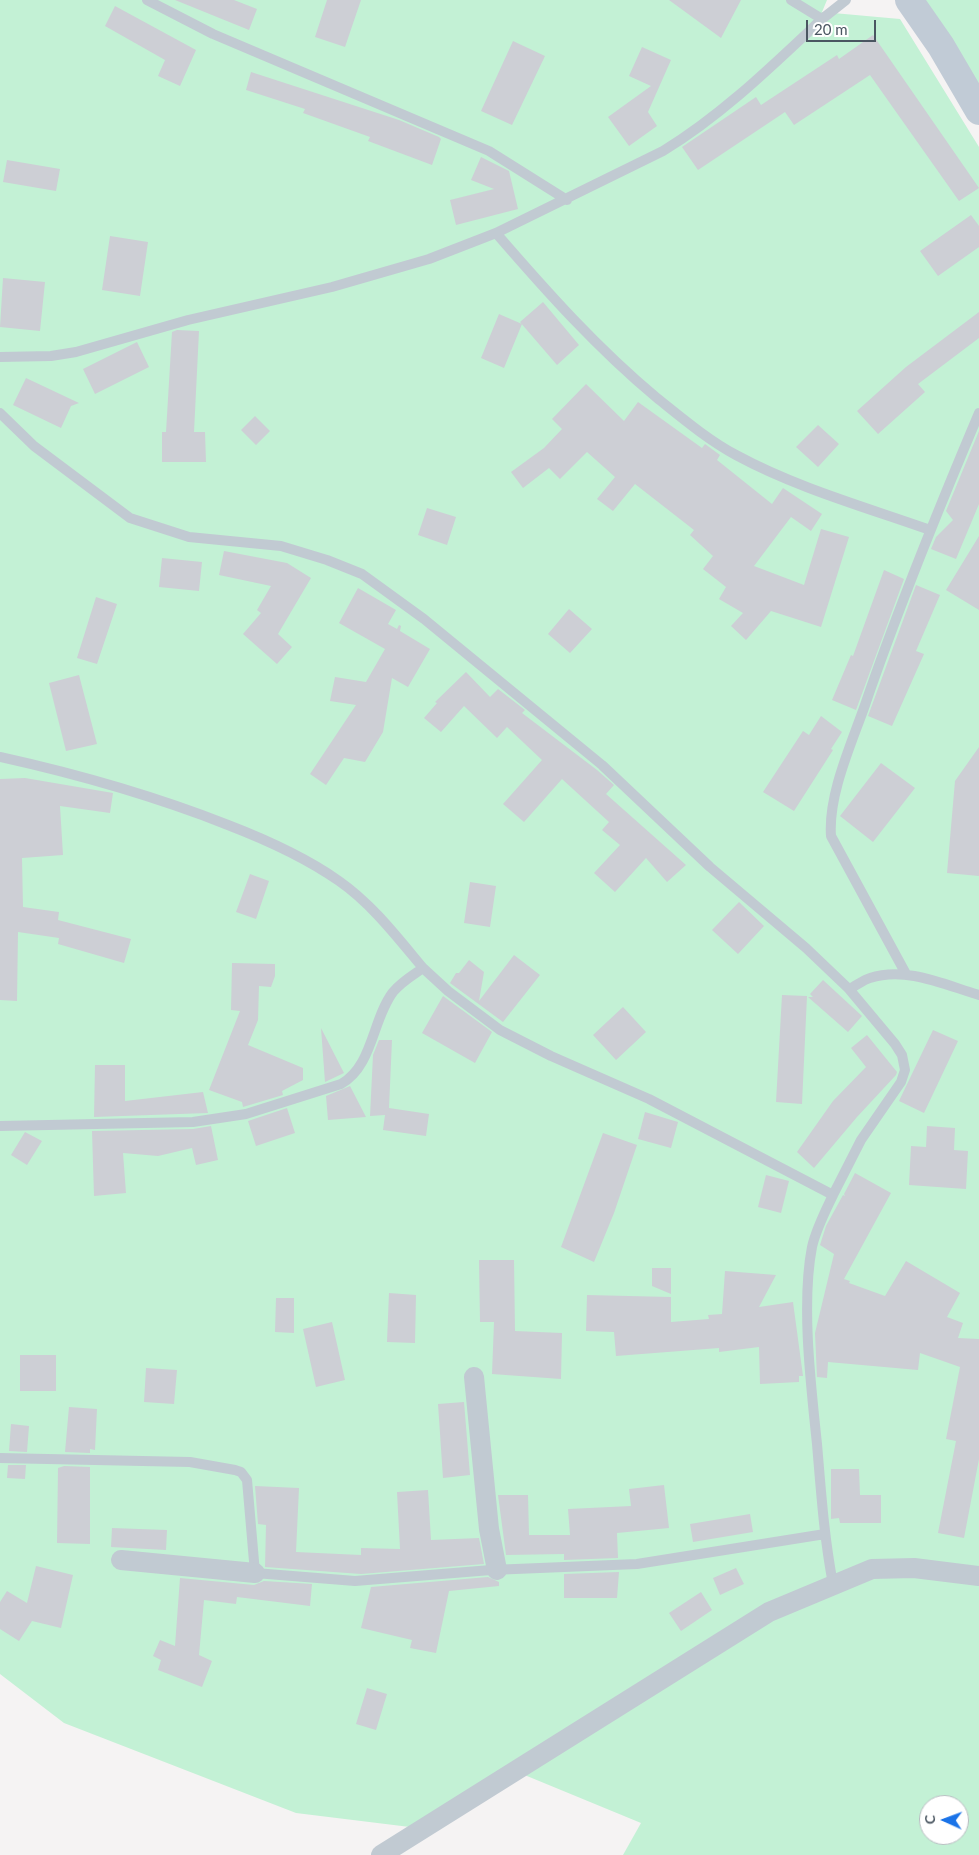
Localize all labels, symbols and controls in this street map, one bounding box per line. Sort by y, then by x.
scale bar [809,10,879,42]
text: 20 m [814,20,848,38]
north arrow [919,1795,969,1845]
text: С [921,1815,938,1824]

